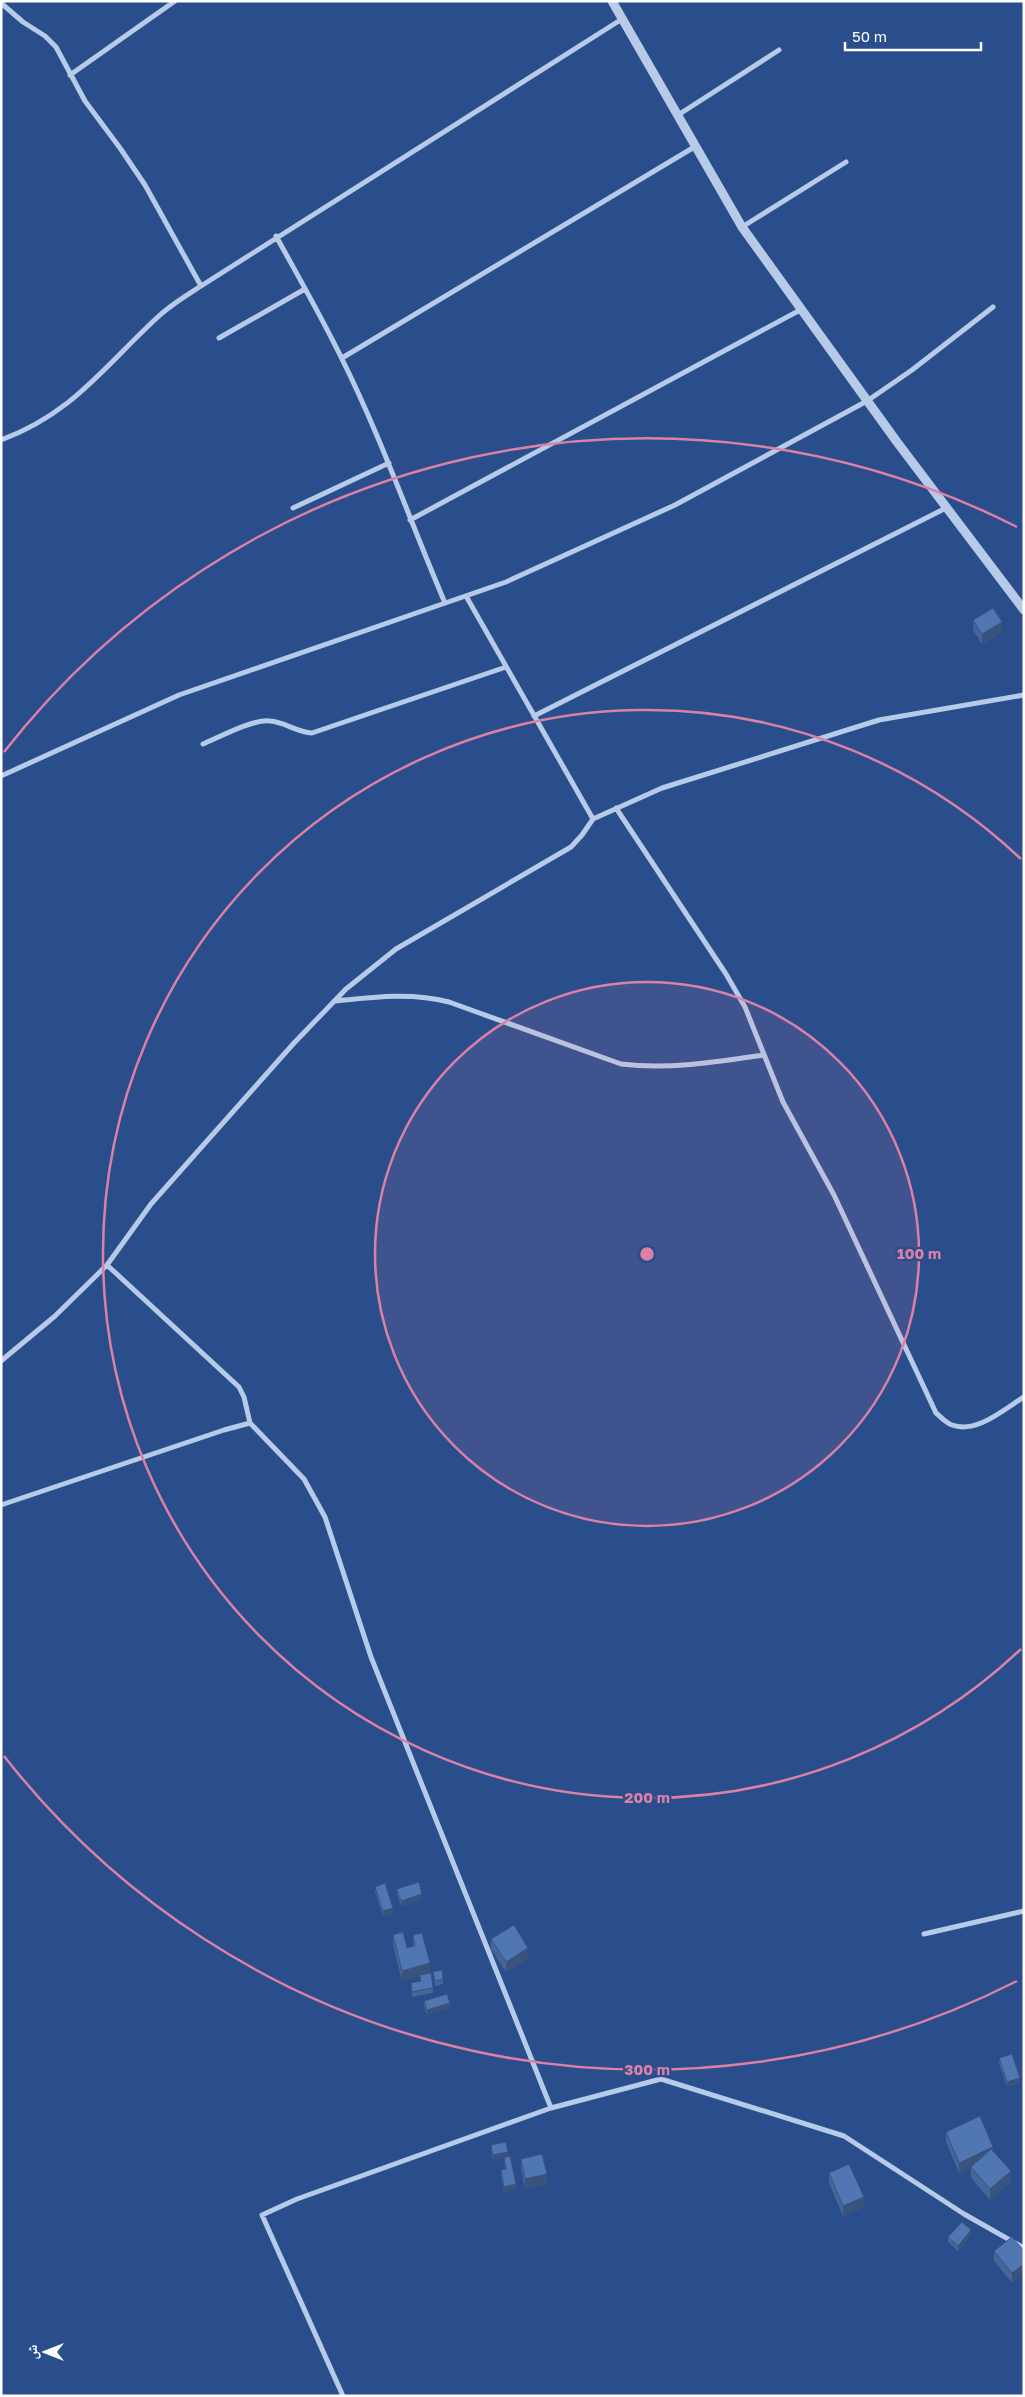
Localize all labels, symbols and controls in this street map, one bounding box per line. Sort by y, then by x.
scale bar [845,20,981,52]
text: 50 m [852,27,887,45]
text: 100 m [897,1244,941,1262]
centre of rings [638,1245,656,1263]
text: 200 m [624,1788,670,1806]
text: 300 m [624,2060,670,2078]
north arrow [20,2327,70,2377]
text: ش [23,2344,41,2359]

